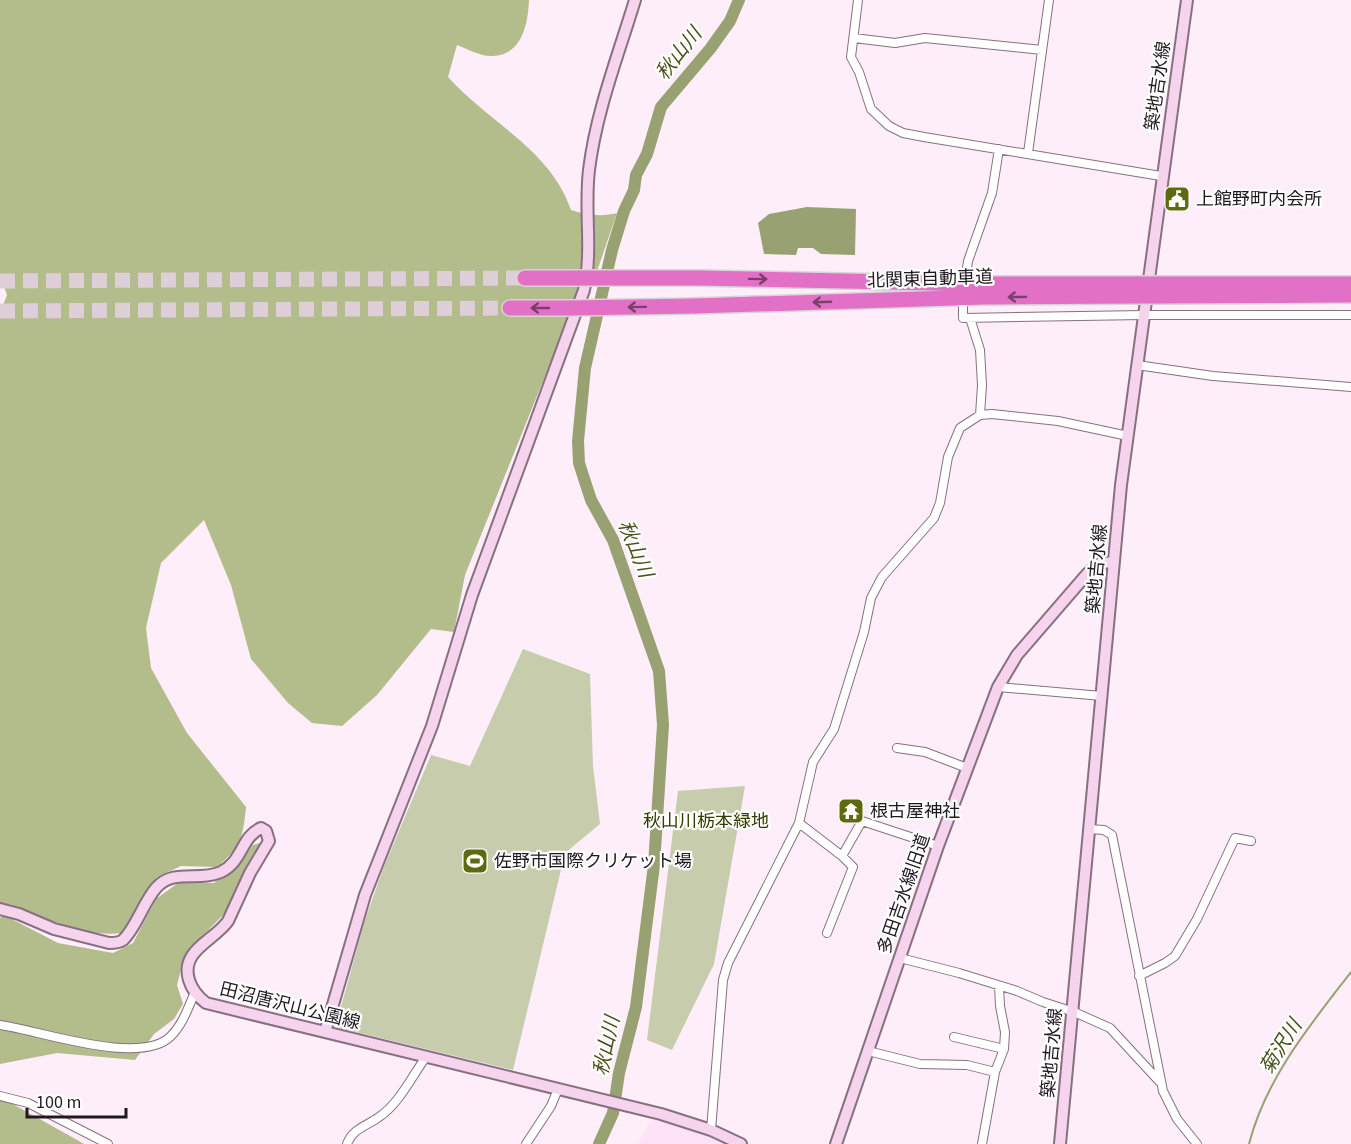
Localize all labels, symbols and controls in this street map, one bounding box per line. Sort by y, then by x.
water label: 秋山川 [649,20,710,86]
street label: 築地吉水線 [1139,40,1177,132]
public building icon: 上館野町内会所 [1162,184,1192,214]
place label: 上館野町内会所 [1196,187,1322,212]
street label: 北関東自動車道 [867,264,993,294]
one-way arrow [747,274,767,285]
one-way arrow [1007,291,1027,303]
one-way arrow [813,296,833,308]
one-way arrow [627,301,647,313]
one-way arrow [531,302,551,314]
water label: 秋山川 [611,516,660,584]
street label: 築地吉水線 [1081,523,1113,615]
temple icon: 根古屋神社 [836,796,866,826]
place label: 根古屋神社 [870,799,960,824]
park label: 秋山川栃本緑地 [643,809,769,834]
street label: 多田吉水線旧道 [872,830,936,958]
sports icon: 佐野市国際クリケット場 [460,846,490,876]
place label: 佐野市国際クリケット場 [494,849,692,874]
street label: 田沼唐沢山公園線 [217,976,363,1036]
street label: 築地吉水線 [1036,1007,1068,1099]
water label: 秋山川 [587,1012,627,1078]
water label: 菊沢川 [1253,1012,1310,1080]
scale bar [27,1081,126,1119]
text: 100 m [36,1090,81,1115]

